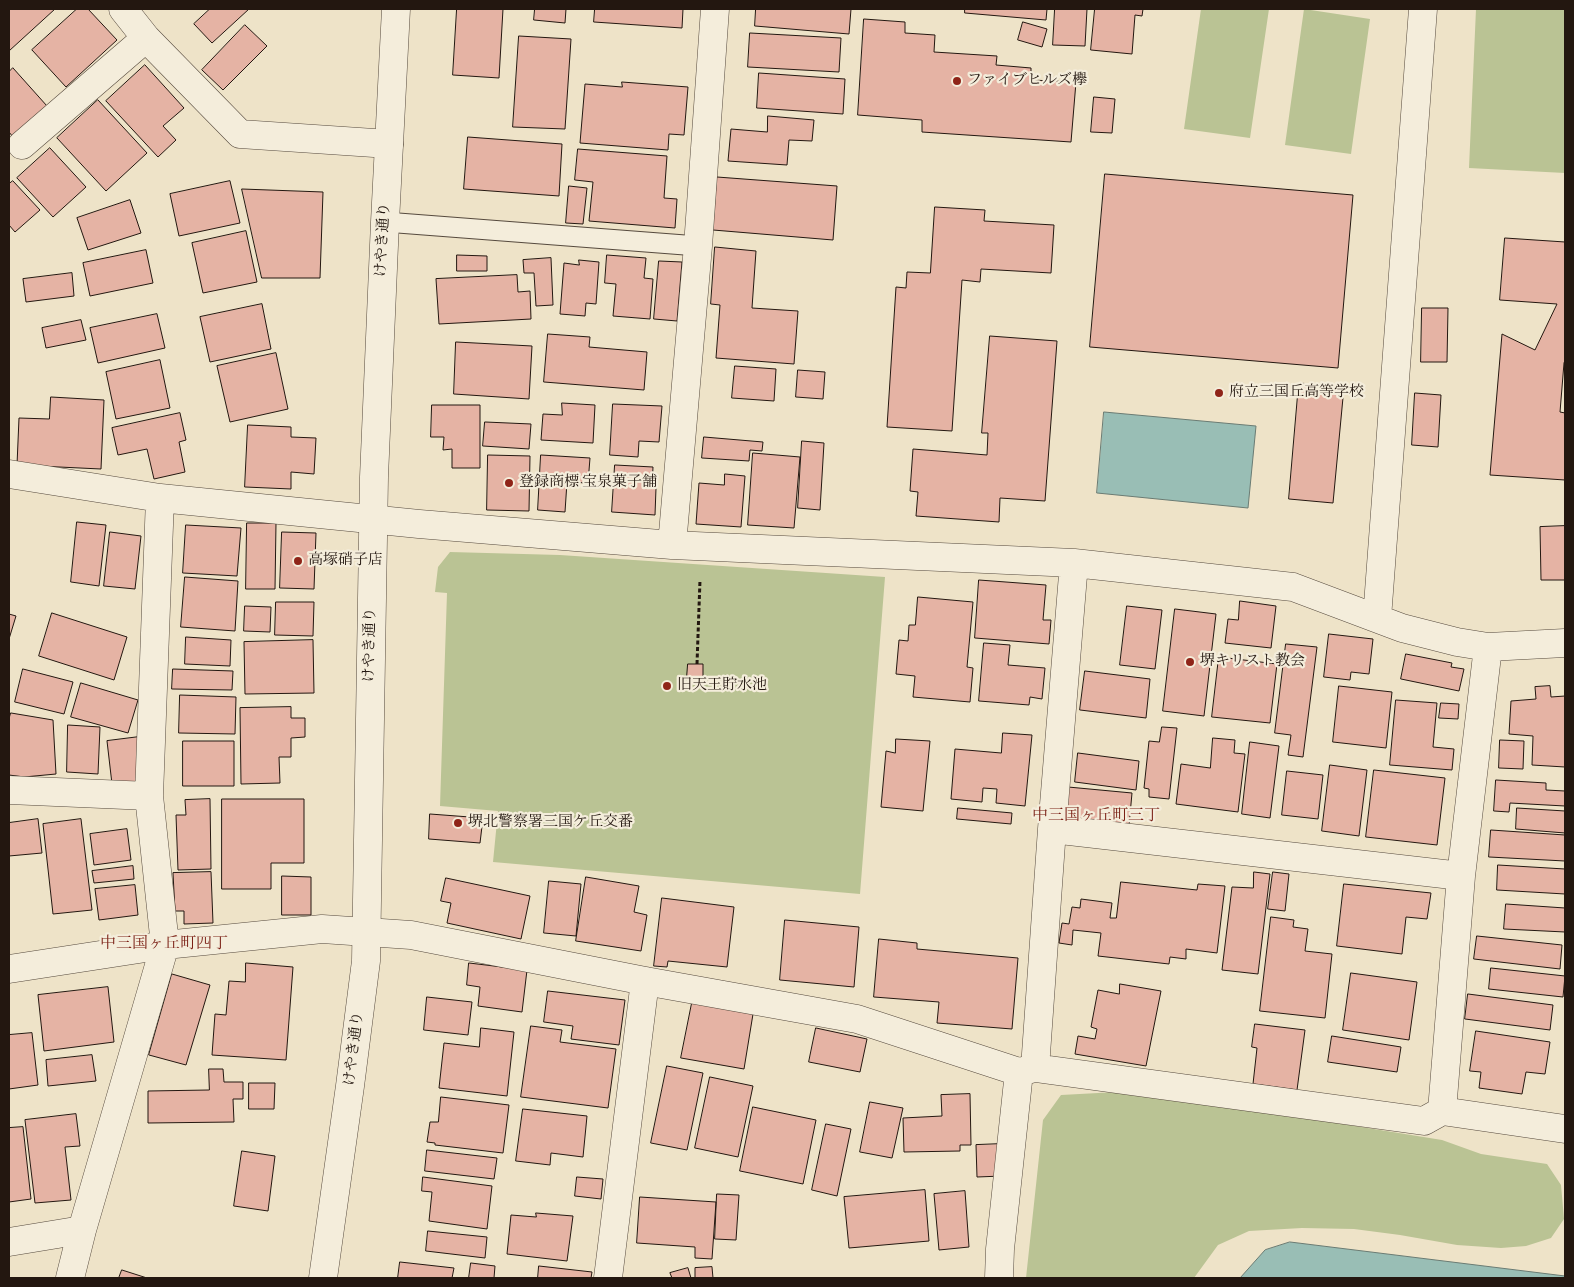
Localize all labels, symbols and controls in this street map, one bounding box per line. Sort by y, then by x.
place label: ファイブヒルズ欅 [967,72,1087,90]
marker: ファイブヒルズ欅 [951,75,963,87]
street label: けやき通り [373,202,395,278]
place label: 府立三国丘高等学校 [1229,384,1364,402]
marker: 府立三国丘高等学校 [1213,387,1225,399]
place label: 登録商標 宝泉菓子舗 [519,474,657,492]
marker: 登録商標 宝泉菓子舗 [503,477,515,489]
place label: 高塚硝子店 [308,552,383,570]
marker: 高塚硝子店 [292,555,304,567]
street label: けやき通り [361,607,381,683]
place label: 堺キリスト教会 [1200,653,1305,671]
marker: 堺キリスト教会 [1184,656,1196,668]
place label: 旧天王貯水池 [677,677,767,695]
marker: 旧天王貯水池 [661,680,673,692]
district label: 中三国ヶ丘町三丁 [1032,807,1160,827]
place label: 堺北警察署三国ケ丘交番 [468,814,633,832]
marker: 堺北警察署三国ケ丘交番 [452,817,464,829]
district label: 中三国ヶ丘町四丁 [100,935,228,955]
street label: けやき通り [341,1011,369,1087]

